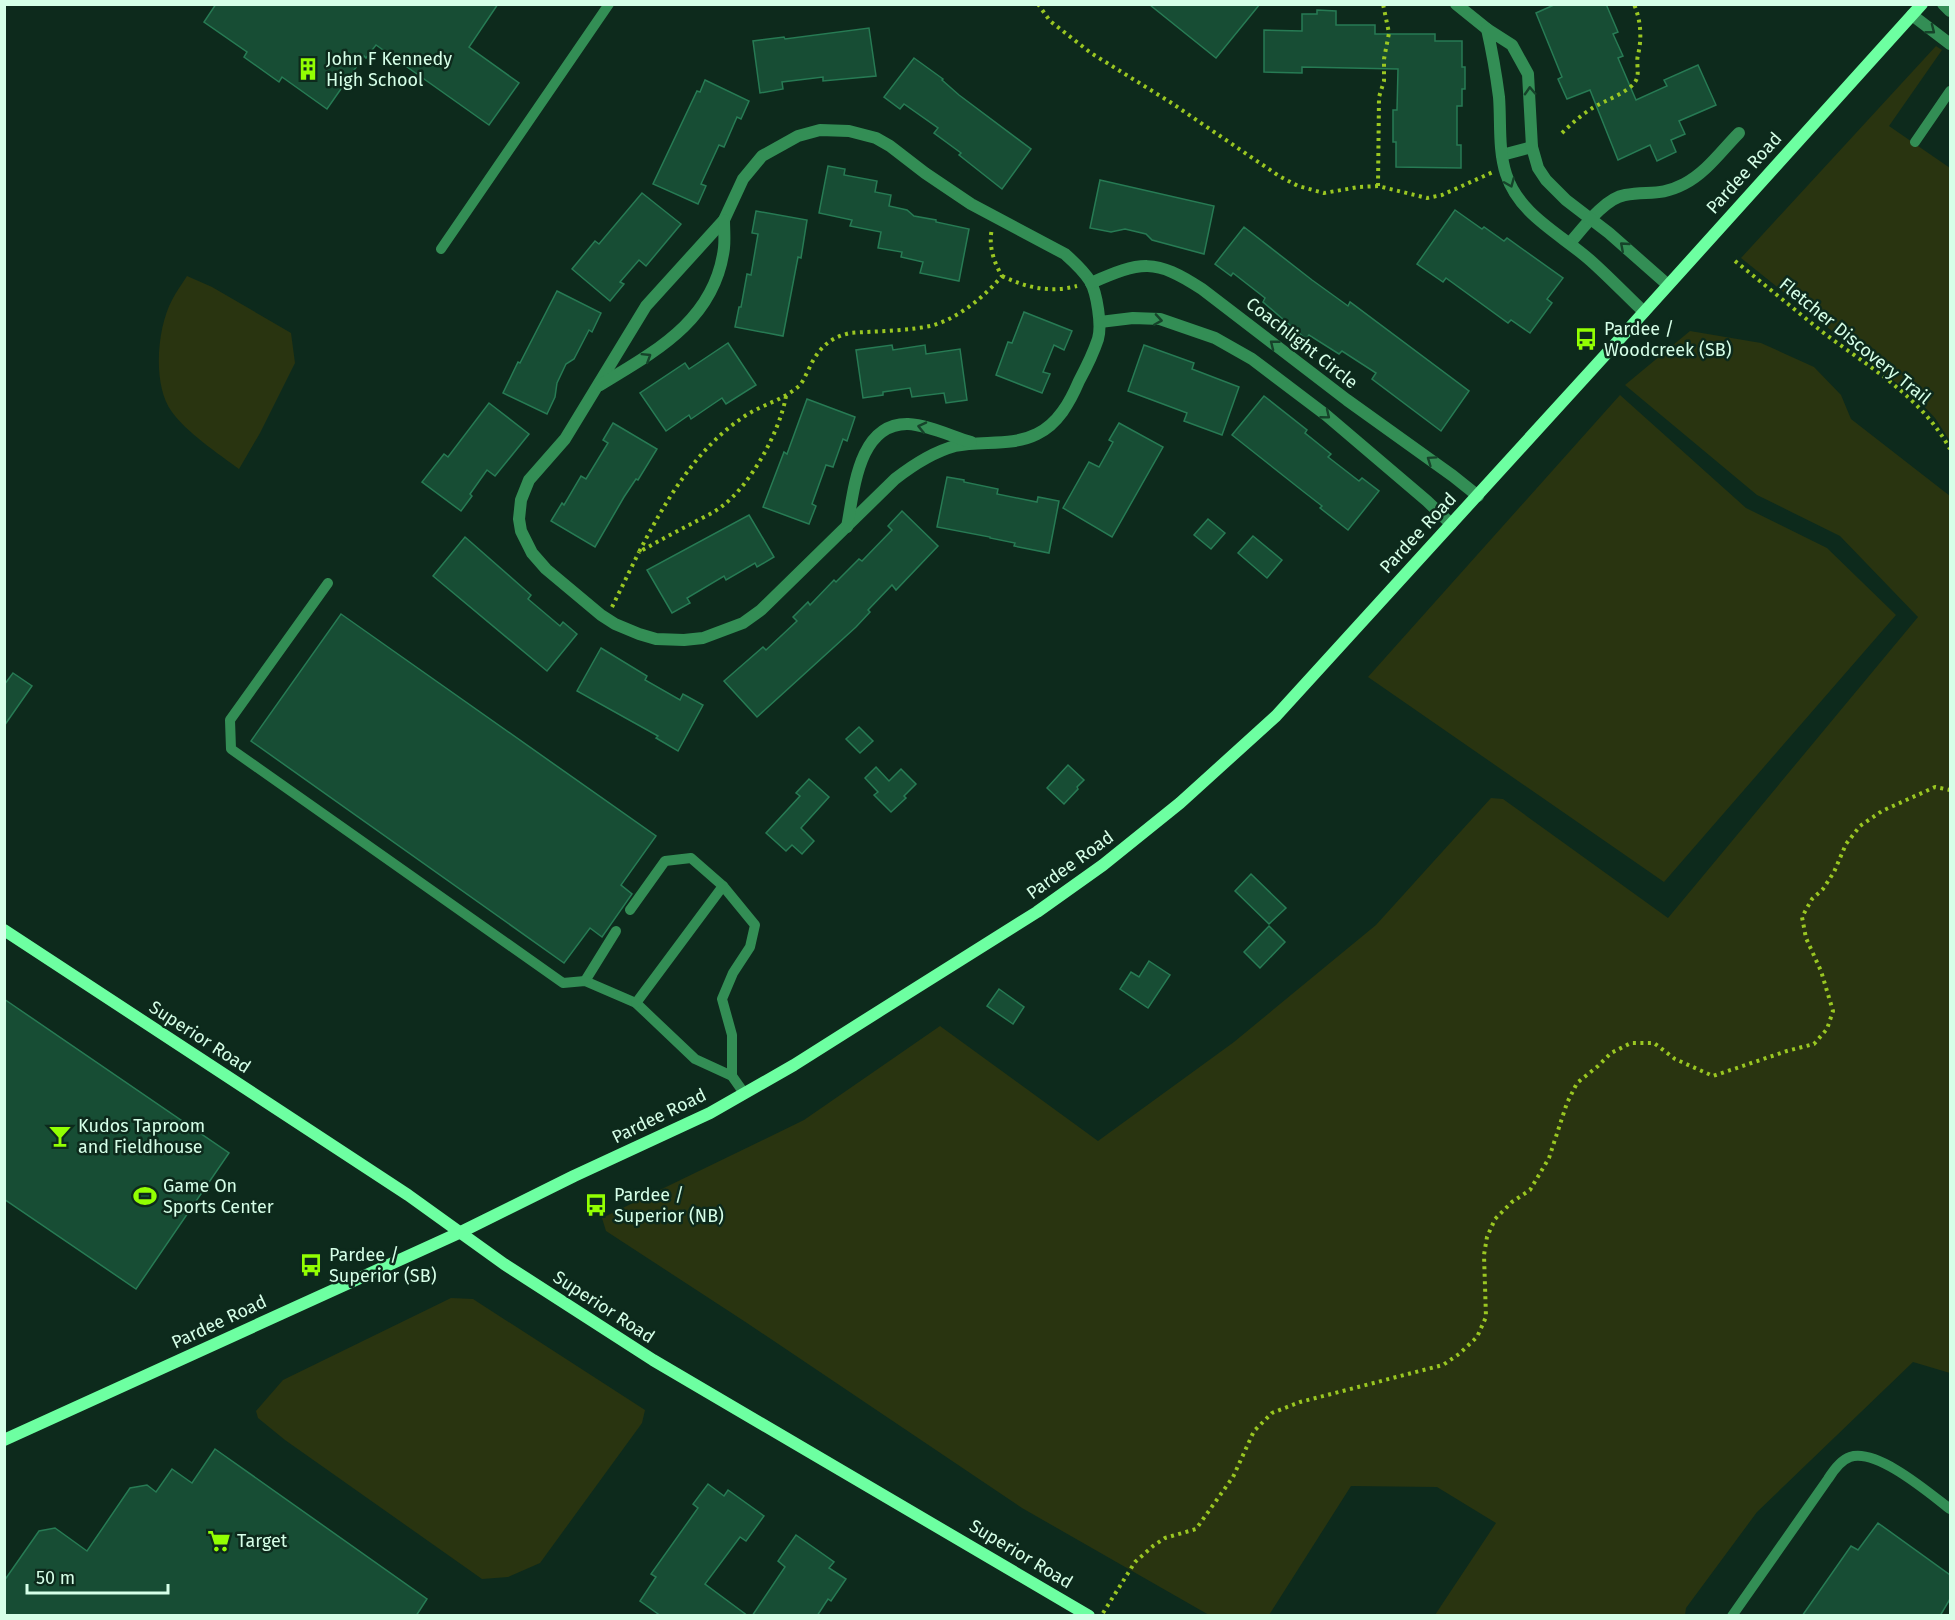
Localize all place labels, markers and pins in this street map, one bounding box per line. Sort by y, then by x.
place label: John F Kennedy High School [326,48,452,91]
building icon: John F Kennedy High School [295,56,321,82]
place label: Pardee / Woodcreek (SB) [1604,318,1732,361]
bus stop icon: Pardee / Woodcreek (SB) [1573,326,1599,352]
place label: Kudos Taproom and Fieldhouse [78,1115,205,1158]
bar icon: Kudos Taproom and Fieldhouse [47,1123,73,1149]
place label: Game On Sports Center [163,1175,274,1218]
sports icon: Game On Sports Center [132,1183,158,1209]
place label: Pardee / Superior (NB) [614,1184,724,1227]
bus stop icon: Pardee / Superior (NB) [583,1192,609,1218]
place label: Pardee / Superior (SB) [329,1244,437,1287]
bus stop icon: Pardee / Superior (SB) [298,1252,324,1278]
supermarket icon: Target [206,1528,232,1554]
place label: Target [237,1530,288,1552]

